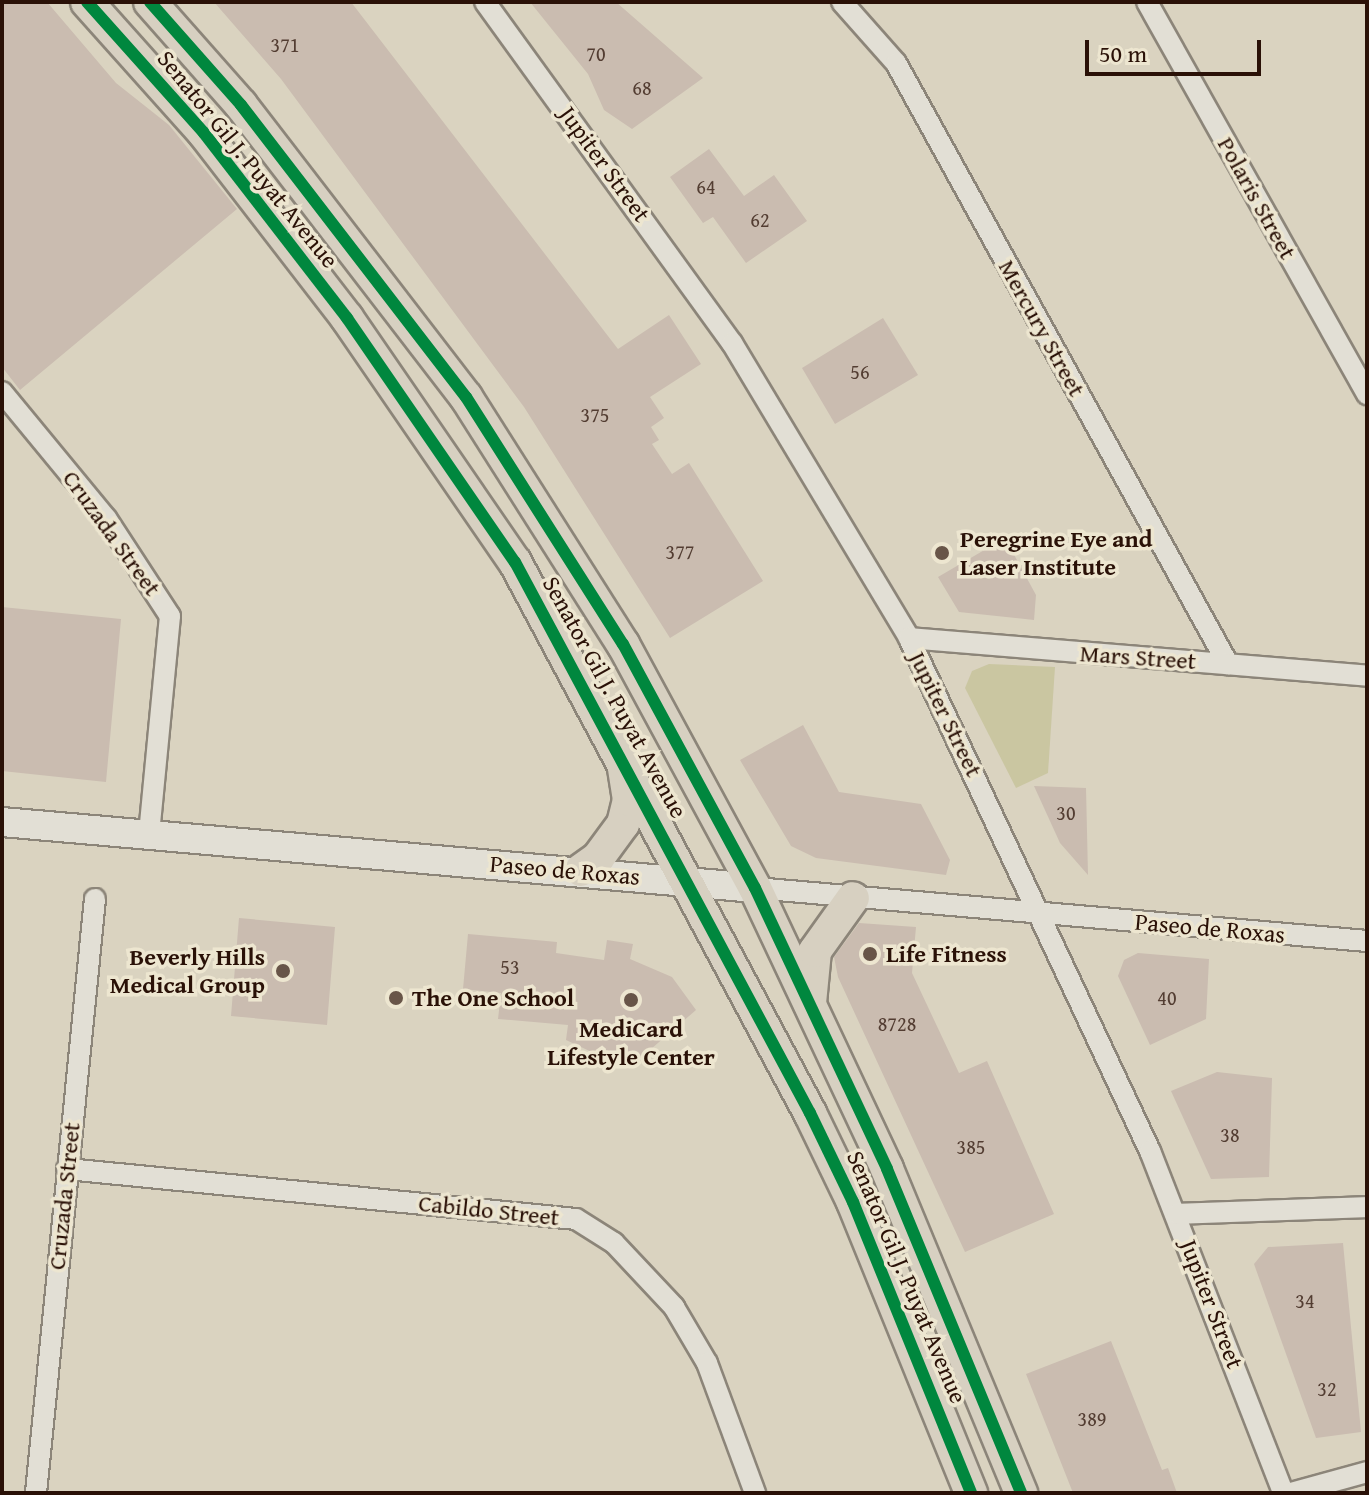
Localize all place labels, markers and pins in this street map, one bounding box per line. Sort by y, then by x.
place label: Peregrine Eye and Laser Institute [960,525,1153,581]
marker: Peregrine Eye and Laser Institute [931,542,953,564]
place label: Life Fitness [886,940,1007,968]
place label: Beverly Hills Medical Group [110,943,265,999]
marker: Life Fitness [861,945,879,963]
marker: Beverly Hills Medical Group [272,960,294,982]
place label: The One School [412,984,574,1012]
marker: The One School [387,989,405,1007]
marker: MediCard Lifestyle Center [620,989,642,1011]
place label: MediCard Lifestyle Center [547,1015,715,1071]

